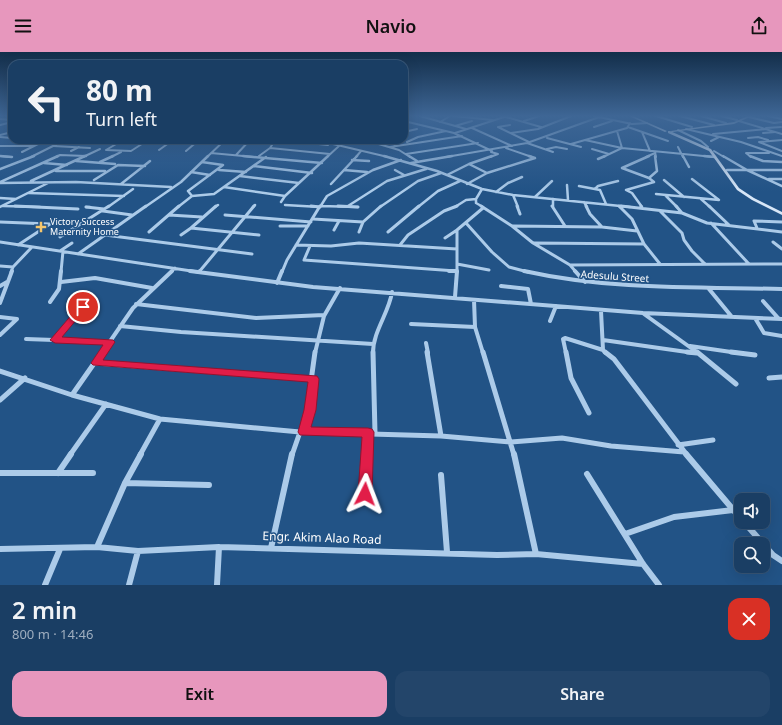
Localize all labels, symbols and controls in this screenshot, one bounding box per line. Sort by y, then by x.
text: Navio [366,14,416,38]
icon: menu [12,15,34,37]
icon: share [748,15,770,37]
text: 80 m [86,71,153,109]
icon: left [20,76,72,128]
text: Turn left [86,107,157,131]
place label: Victory Success Maternity Home [50,215,119,238]
marker: Victory Success Maternity Home [35,221,47,233]
street label: Adesulu Street [580,267,650,285]
pin [66,290,100,324]
icon: arrive [72,296,94,318]
position arrow [344,473,386,515]
map controls [734,493,770,573]
button: sound [734,493,770,529]
street label: Engr. Akim Alao Road [262,527,382,548]
button: search [734,537,770,573]
text: 2 min [12,593,77,626]
button: close [728,598,770,640]
text: 800 m · 14:46 [12,625,93,643]
button: Exit [12,671,387,717]
button: Share [395,671,770,717]

